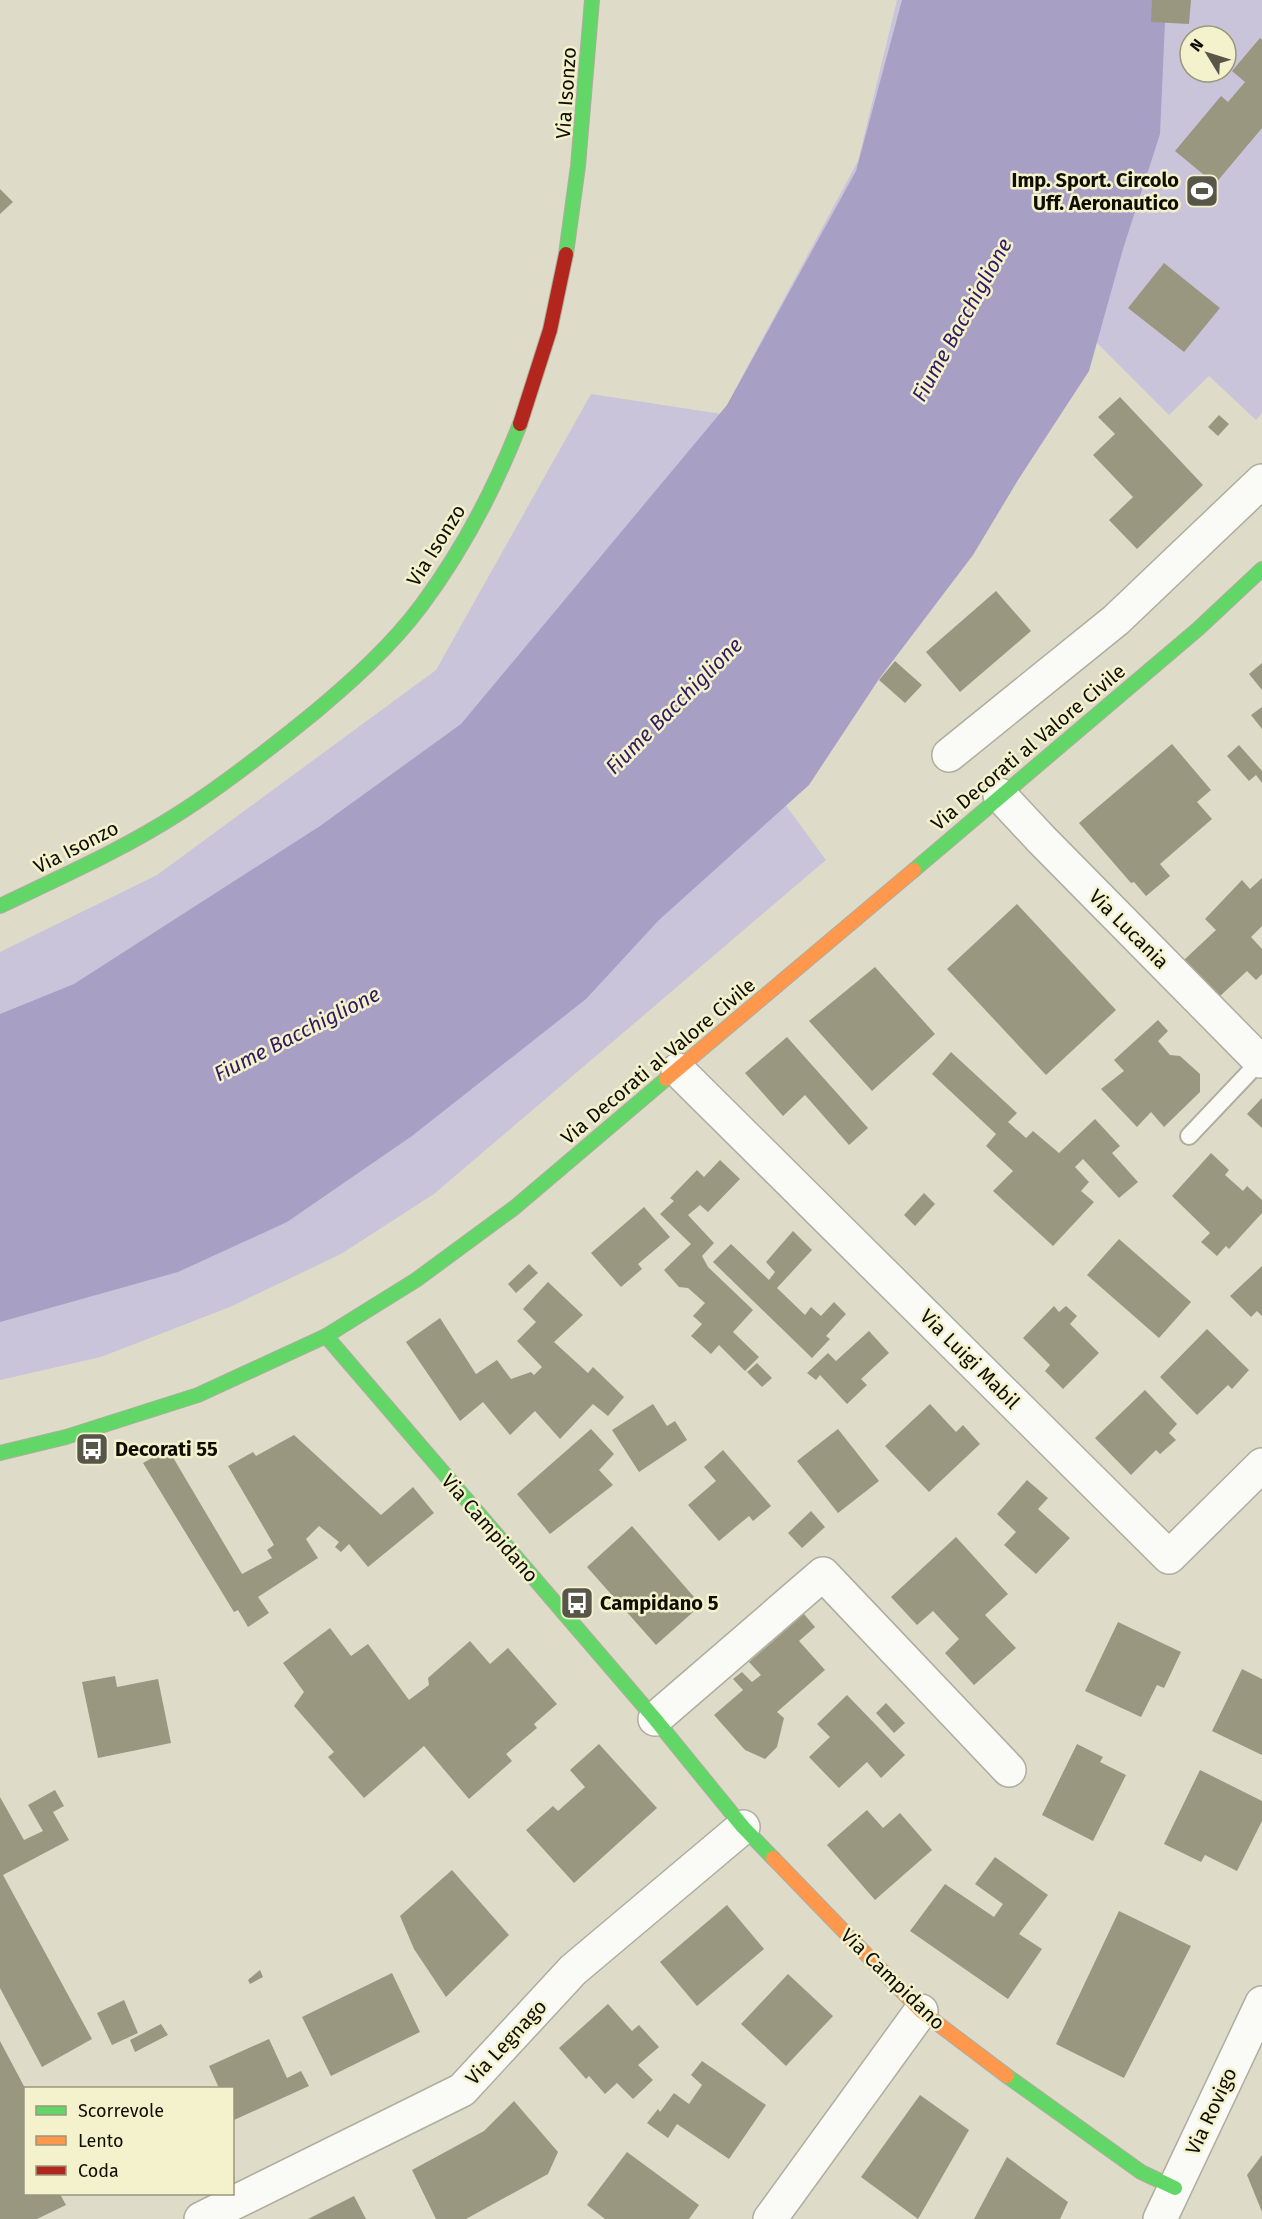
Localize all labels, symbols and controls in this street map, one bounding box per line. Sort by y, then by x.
north arrow [1178,24,1238,84]
text: N [1186,35,1207,55]
street label: Via Isonzo [551,46,581,140]
place label: Imp. Sport. Circolo Uff. Aeronautico [1012,168,1179,215]
sports icon: Imp. Sport. Circolo Uff. Aeronautico [1184,173,1220,209]
water label: Fiume Bacchiglione [906,234,1018,406]
street label: Via Isonzo [401,500,471,590]
water label: Fiume Bacchiglione [600,632,748,780]
street label: Via Decorati al Valore Civile [926,659,1130,835]
street label: Via Isonzo [30,815,122,879]
street label: Via Lucania [1084,884,1174,974]
street label: Via Decorati al Valore Civile [556,973,760,1149]
water label: Fiume Bacchiglione [210,981,384,1087]
street label: Via Luigi Mabil [915,1304,1025,1414]
bus stop icon: Decorati 55 [74,1431,110,1467]
place label: Decorati 55 [115,1437,218,1461]
street label: Via Campidano [436,1469,544,1587]
bus stop icon: Campidano 5 [559,1585,595,1621]
place label: Campidano 5 [600,1591,719,1615]
street label: Via Campidano [836,1923,950,2035]
street label: Via Legnago [460,1994,552,2090]
street label: Via Rovigo [1180,2064,1242,2158]
legend [24,2087,234,2195]
text: Scorrevole [78,2100,164,2122]
text: Lento [78,2130,124,2152]
text: Coda [78,2160,119,2182]

